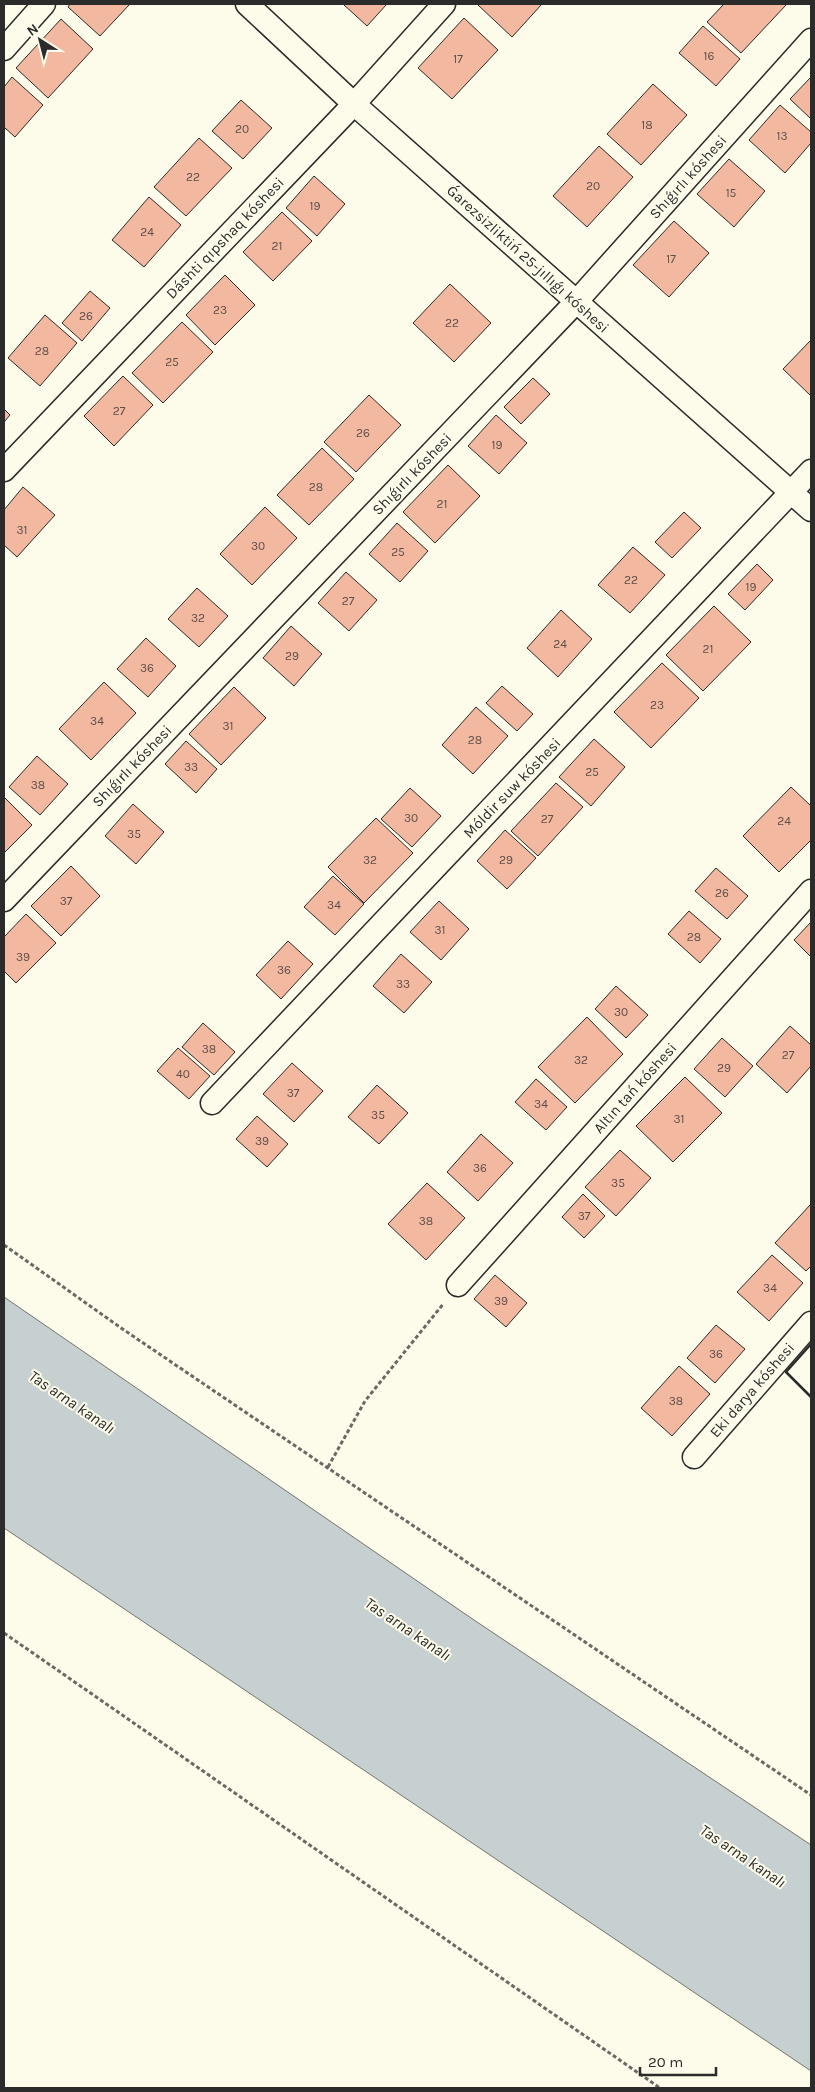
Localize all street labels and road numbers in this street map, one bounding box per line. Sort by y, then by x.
street label: Shıǵırlı kóshesi [646,131,730,223]
street label: Dáshti qıpshaq kóshesi [162,174,288,302]
street label: Ǵarezsizliktiń 25-jıllıǵı kóshesi [443,181,613,337]
street label: Shıǵırlı kóshesi [368,429,456,519]
street label: Shıǵırlı kóshesi [88,721,176,811]
street label: Móldir suw kóshesi [460,734,564,842]
street label: Altın tań kóshesi [590,1039,680,1137]
street label: Eki darya kóshesi [706,1339,798,1441]

